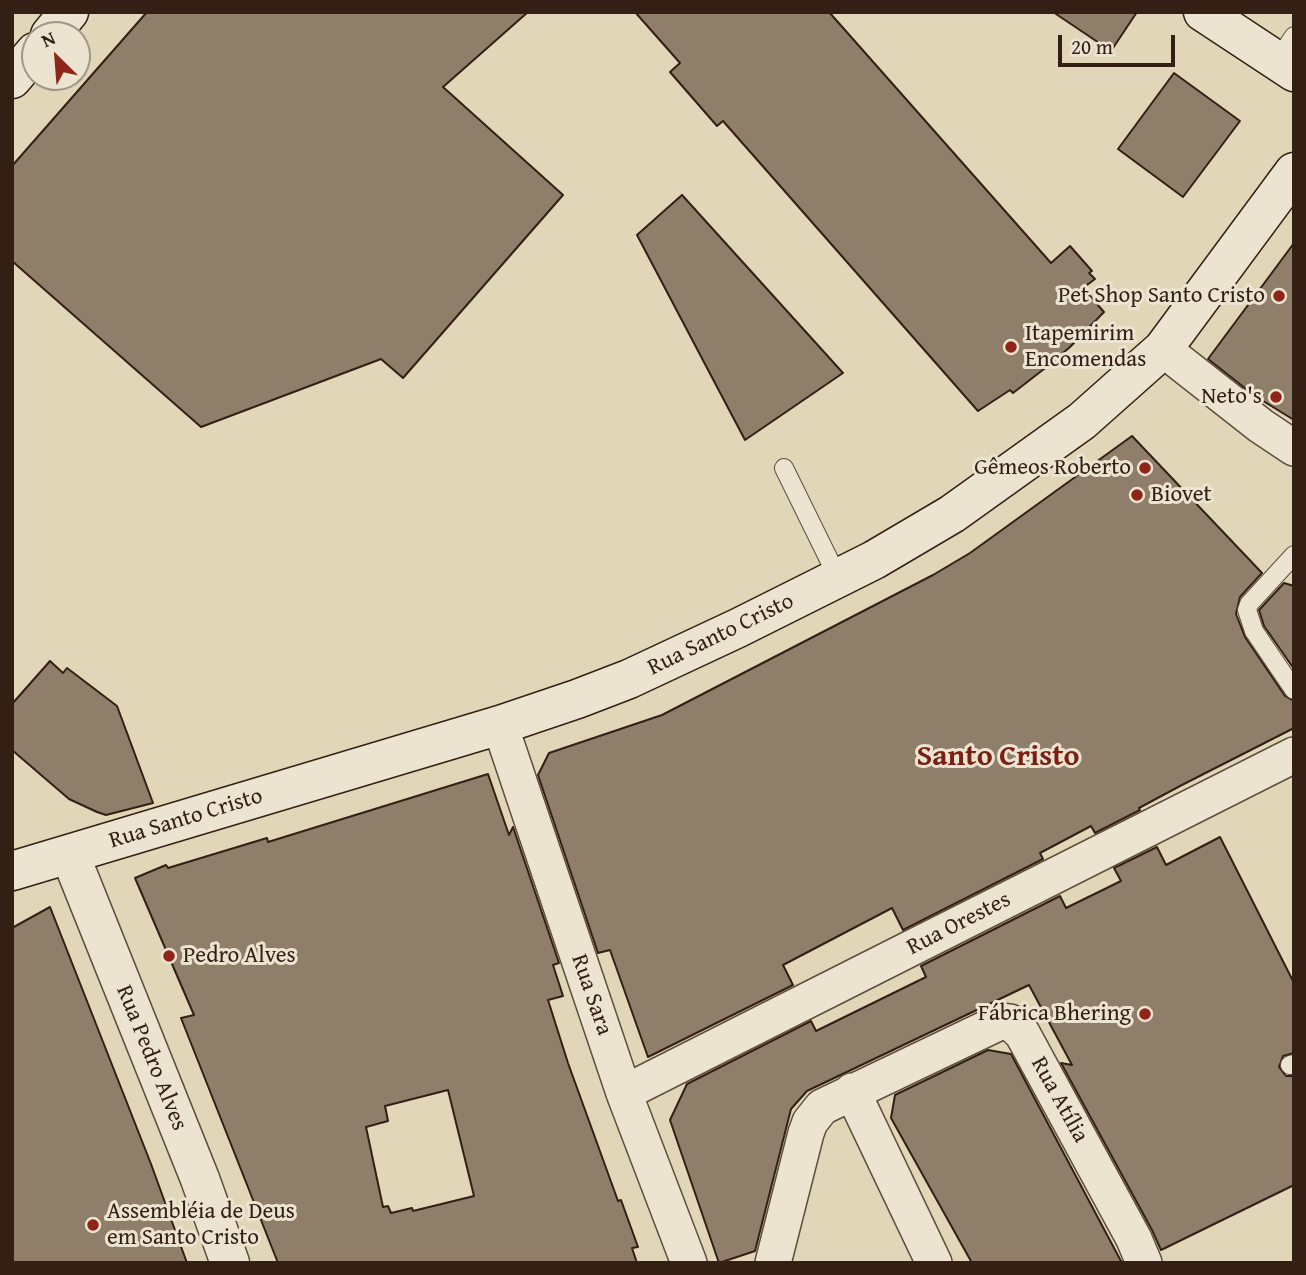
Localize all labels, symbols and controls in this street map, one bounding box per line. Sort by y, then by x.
north arrow [21,21,91,91]
scale bar [1061,21,1178,65]
text: N [36,23,60,54]
text: 20 m [1071,31,1113,62]
place label: Pet Shop Santo Cristo [1058,282,1265,310]
marker: Pet Shop Santo Cristo [1271,288,1287,304]
place label: Itapemirim Encomendas [1025,320,1146,374]
marker: Itapemirim Encomendas [1003,339,1019,355]
place label: Neto's [1201,383,1262,411]
marker: Neto's [1268,389,1284,405]
place label: Gêmeos Roberto [974,454,1131,482]
marker: Gêmeos Roberto [1137,460,1153,476]
place label: Biovet [1151,481,1212,509]
marker: Biovet [1129,487,1145,503]
street label: Rua Santo Cristo [644,588,798,682]
district label: Santo Cristo [916,739,1080,775]
street label: Rua Santo Cristo [106,783,266,855]
street label: Rua Orestes [903,886,1015,962]
place label: Pedro Alves [183,942,296,970]
marker: Pedro Alves [161,948,177,964]
street label: Rua Sara [564,951,618,1039]
street label: Rua Pedro Alves [109,981,193,1135]
place label: Fábrica Bhering [978,1000,1131,1028]
marker: Fábrica Bhering [1137,1006,1153,1022]
street label: Rua Atília [1024,1052,1094,1148]
place label: Assembléia de Deus em Santo Cristo [107,1198,295,1252]
marker: Assembléia de Deus em Santo Cristo [85,1217,101,1233]

